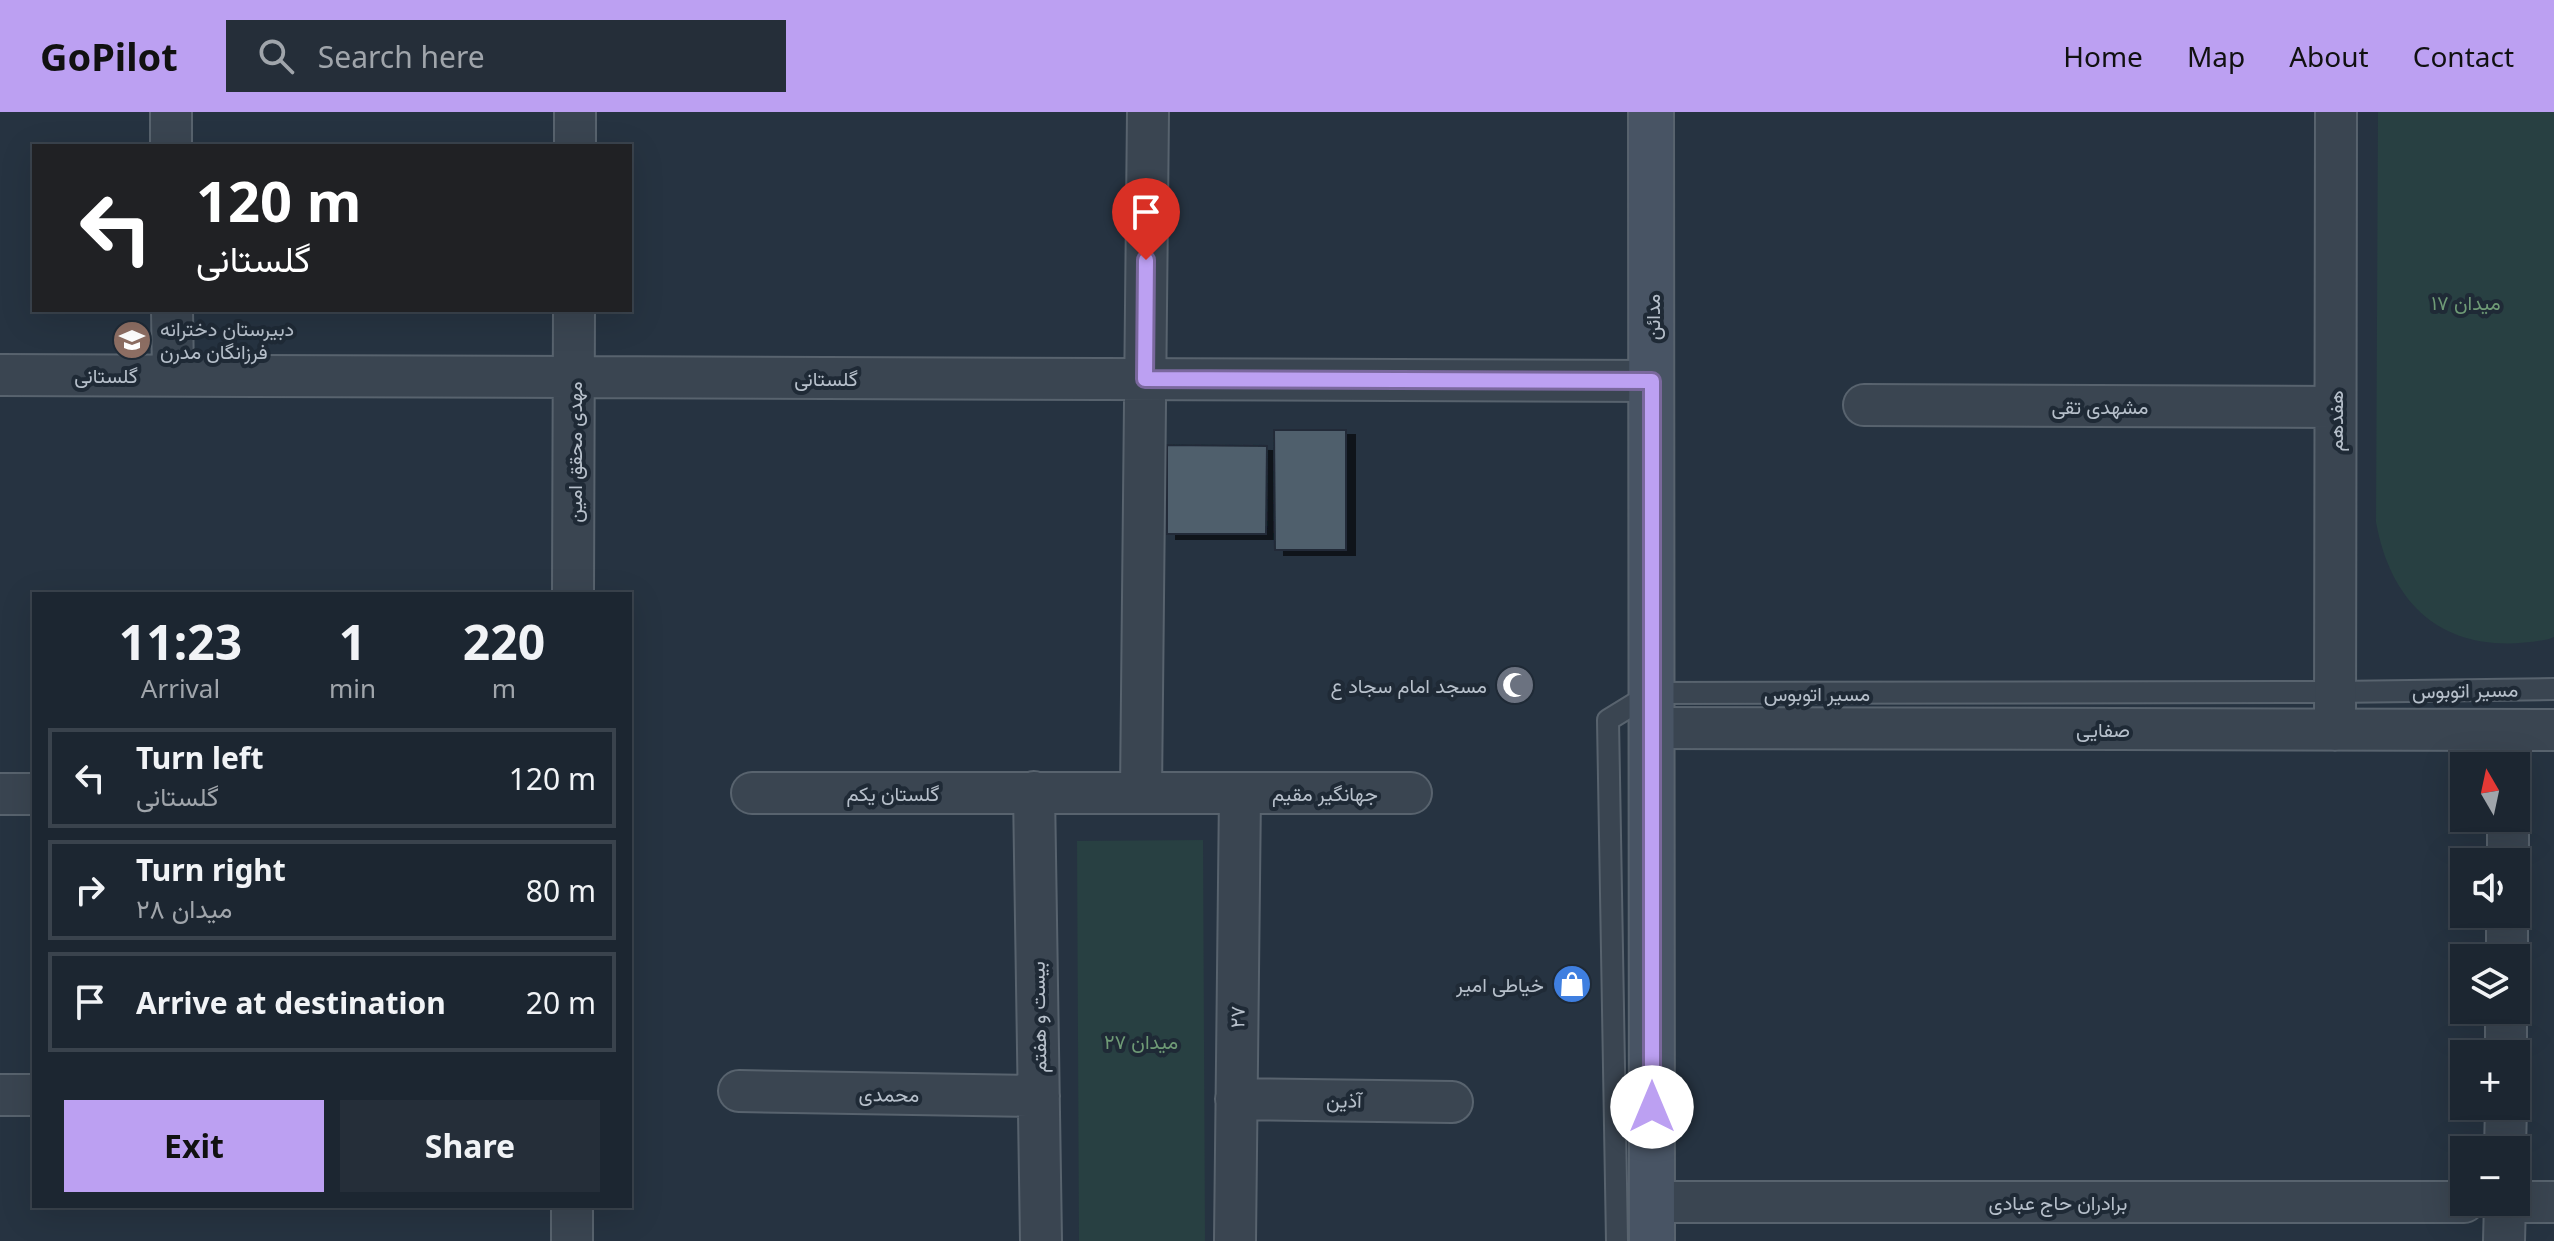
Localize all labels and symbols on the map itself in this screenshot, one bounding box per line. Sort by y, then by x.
pin [1112,178,1180,260]
park label: میدان ۱۷ [2431,289,2501,316]
street label: مدائن [1639,294,1666,340]
place label: دبیرستان دخترانه فرزانگان مدرن [160,315,294,365]
school or university icon: دبیرستان دخترانه فرزانگان مدرن [111,319,153,361]
street label: گلستانی [74,362,138,389]
street label: گلستانی [794,365,858,392]
street label: مهدی محقق امین [561,381,588,523]
street label: هفدهم [2322,390,2349,452]
street label: مشهدی تقی [2051,393,2149,420]
mosque icon: مسجد امام سجاد ع [1494,664,1536,706]
place label: مسجد امام سجاد ع [1331,672,1487,700]
street label: مسیر اتوبوس [2412,676,2518,704]
street label: مسیر اتوبوس [1764,680,1870,707]
street label: صفایی [2076,716,2130,743]
north arrow [2450,752,2530,832]
street label: گلستان یکم [847,780,940,807]
street label: جهانگیر مقیم [1272,780,1378,807]
street label: بیست و هفتم [1024,961,1052,1073]
shop icon: خیاطی امیر [1551,963,1593,1005]
place label: خیاطی امیر [1455,971,1544,998]
street label: ۲۷ [1223,1006,1251,1028]
park label: میدان ۲۷ [1104,1028,1178,1055]
position arrow [1610,1065,1694,1149]
street label: محمدی [859,1080,919,1108]
street label: آذین [1326,1086,1363,1114]
street label: برادران حاج عبادی [1989,1189,2127,1217]

